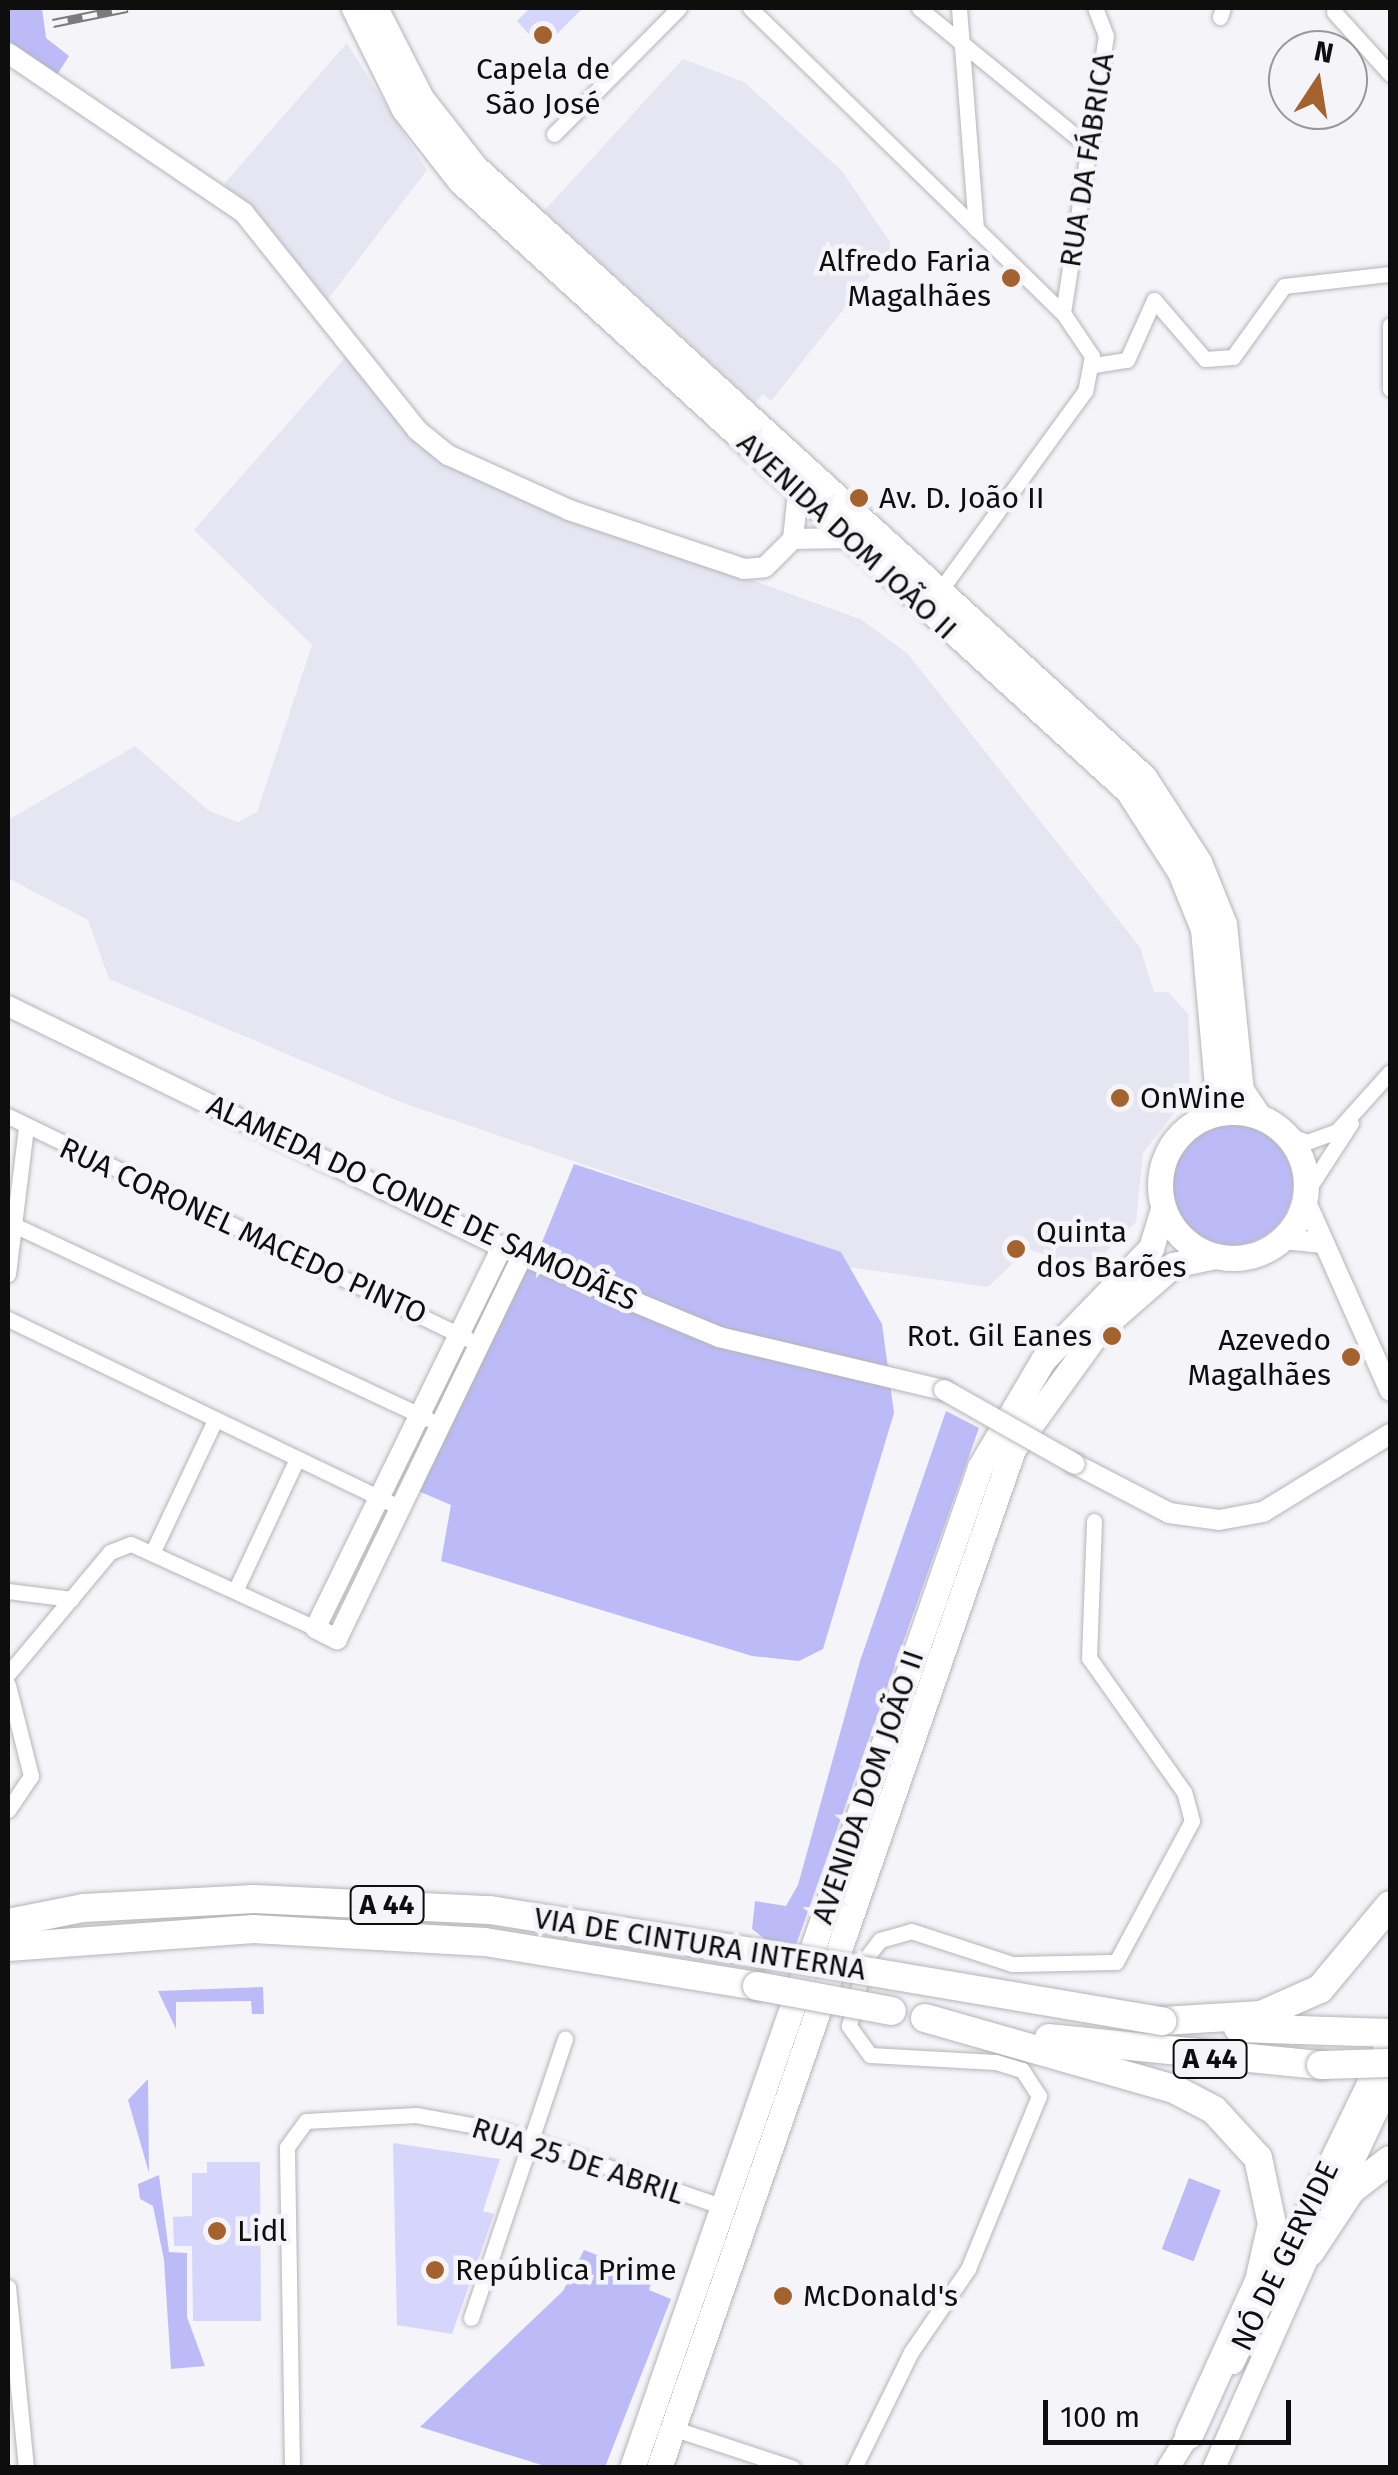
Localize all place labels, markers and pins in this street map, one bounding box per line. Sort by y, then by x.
marker: Capela de São José [532,24,554,46]
place label: Capela de São José [476,51,610,122]
place label: Alfredo Faria Magalhães [819,243,991,314]
marker: Alfredo Faria Magalhães [1000,267,1022,289]
place label: Av. D. João II [879,480,1045,516]
marker: Av. D. João II [848,487,870,509]
place label: OnWine [1140,1080,1246,1116]
marker: OnWine [1109,1087,1131,1109]
place label: Quinta dos Barões [1036,1214,1187,1284]
marker: Quinta dos Barões [1005,1238,1027,1260]
place label: Rot. Gil Eanes [907,1318,1092,1354]
place label: Azevedo Magalhães [1188,1322,1331,1392]
marker: Rot. Gil Eanes [1101,1325,1123,1347]
marker: Azevedo Magalhães [1340,1346,1362,1368]
place label: Lidl [237,2213,287,2249]
marker: Lidl [206,2220,228,2242]
place label: República Prime [455,2252,677,2288]
marker: República Prime [424,2259,446,2281]
place label: McDonald's [803,2278,958,2314]
marker: McDonald's [772,2285,794,2307]

